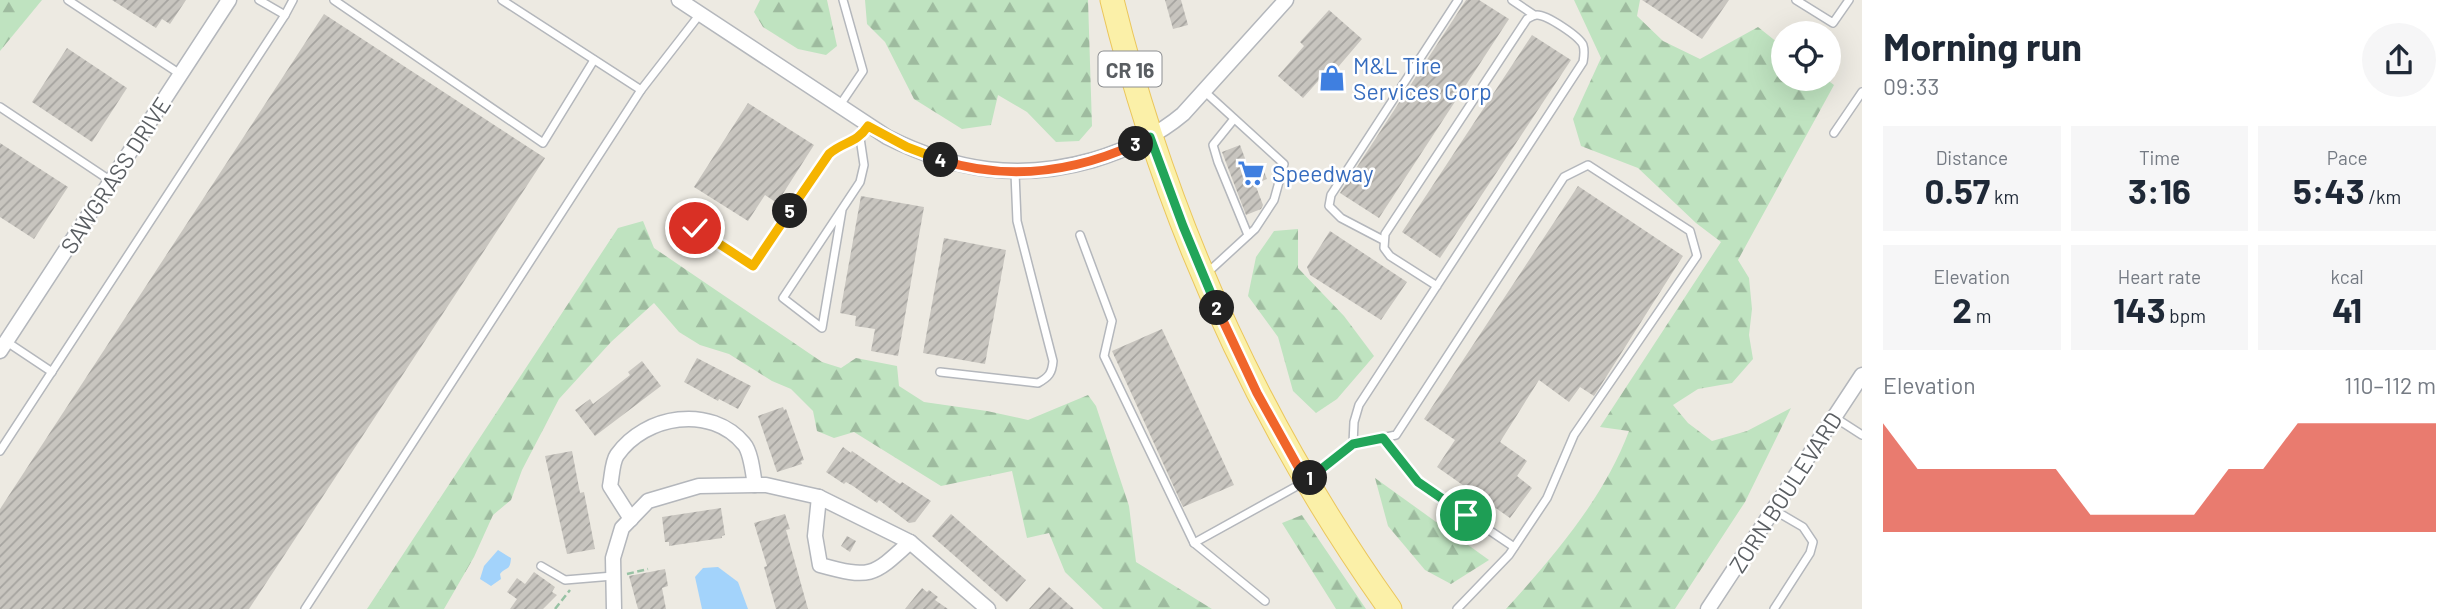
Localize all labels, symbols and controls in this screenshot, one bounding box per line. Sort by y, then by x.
map controls [1771,21,1841,91]
button: locate [1771,21,1841,91]
text: Morning run [1883,23,2082,69]
button: share [2362,23,2436,97]
place label: M&L Tire Services Corp [1353,51,1492,105]
road number: CR 16 [1098,52,1162,86]
shop icon: M&L Tire Services Corp [1317,63,1347,93]
text: 09:33 [1883,72,1939,100]
street label: SAWGRASS DRIVE [54,91,176,259]
pin: 3 [1118,127,1154,162]
text: 3 [1130,132,1141,155]
pin: 4 [923,142,958,178]
text: Distance [1936,146,2008,169]
text: Time [2139,146,2180,169]
text: Pace [2327,146,2368,169]
text: 4 [935,148,946,171]
supermarket icon: Speedway [1236,158,1266,188]
place label: Speedway [1272,159,1374,187]
text: 0.57 [1924,169,1990,211]
text: 3:16 [2128,169,2191,211]
text: 5:43 [2293,169,2365,211]
text: km [1990,185,2019,208]
text: /km [2365,185,2401,208]
pin: 5 [772,194,808,228]
pin [665,198,725,258]
text: 5 [784,199,795,222]
icon: check [676,209,714,247]
text: Elevation [1934,265,2010,288]
text: Heart rate [2118,265,2201,288]
text: kcal [2331,265,2364,288]
text: 2 [1952,288,1972,330]
text: 143 [2113,288,2166,330]
text: 41 [2332,288,2362,330]
pin: 2 [1200,290,1234,326]
text: 2 [1211,296,1222,319]
text: m [1972,304,1991,327]
text: bpm [2166,304,2206,327]
text: Elevation [1883,371,1976,399]
text: 110–112 m [2344,371,2436,399]
street label: ZORN BOULEVARD [1723,407,1847,577]
pin: 1 [1292,461,1328,496]
text: 1 [1306,466,1313,489]
pin [1436,485,1496,545]
icon: arrive [1447,496,1485,534]

